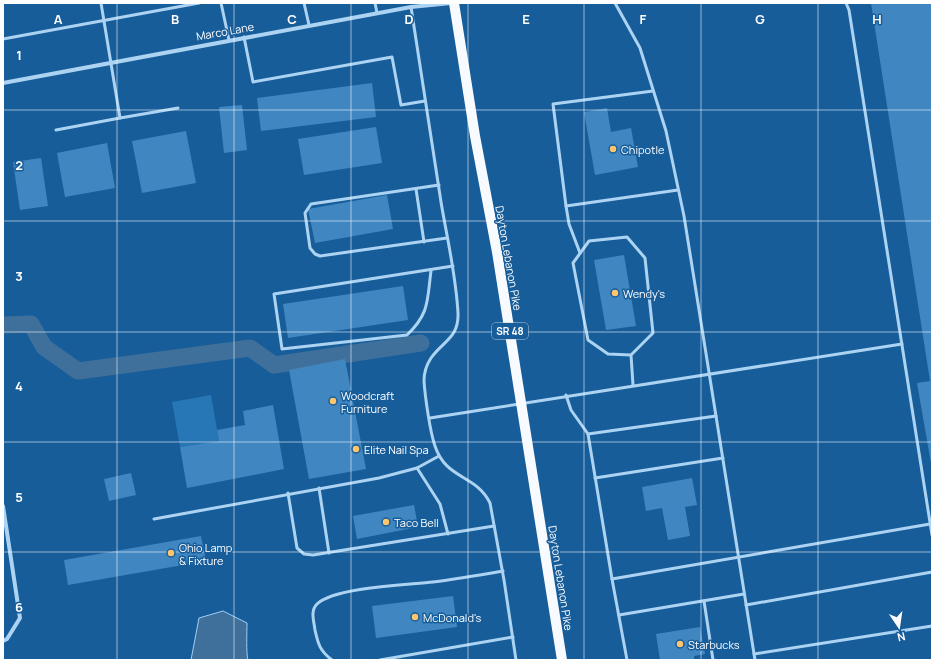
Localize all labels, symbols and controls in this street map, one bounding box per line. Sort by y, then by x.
text: A [54,10,63,28]
text: B [171,10,179,28]
text: C [287,10,297,28]
text: D [404,10,414,28]
text: E [522,10,530,28]
text: F [640,10,647,28]
text: G [755,10,765,28]
text: H [872,10,882,28]
street label: Marco Lane [195,18,256,43]
text: 1 [16,46,22,64]
place label: Chipotle [621,142,665,157]
marker: Chipotle [608,144,618,154]
text: 2 [15,156,23,174]
street label: Dayton Lebanon Pike [492,204,526,312]
text: 3 [15,267,23,285]
place label: Wendy's [623,286,665,301]
marker: Wendy's [610,288,620,298]
road number: SR 48 [492,323,528,339]
text: 4 [15,377,23,395]
place label: Woodcraft Furniture [341,388,394,416]
marker: Woodcraft Furniture [328,396,338,406]
place label: Elite Nail Spa [364,442,429,457]
marker: Elite Nail Spa [351,444,361,454]
text: 5 [15,488,23,506]
place label: Taco Bell [394,515,439,530]
marker: Taco Bell [381,517,391,527]
street label: Dayton Lebanon Pike [545,524,577,632]
place label: Ohio Lamp & Fixture [179,540,233,568]
marker: Ohio Lamp & Fixture [166,548,176,558]
text: 6 [15,598,23,616]
north arrow [879,607,919,647]
place label: McDonald's [423,610,481,625]
marker: McDonald's [410,612,420,622]
text: N [896,629,907,645]
place label: Starbucks [688,637,740,652]
marker: Starbucks [675,639,685,649]

